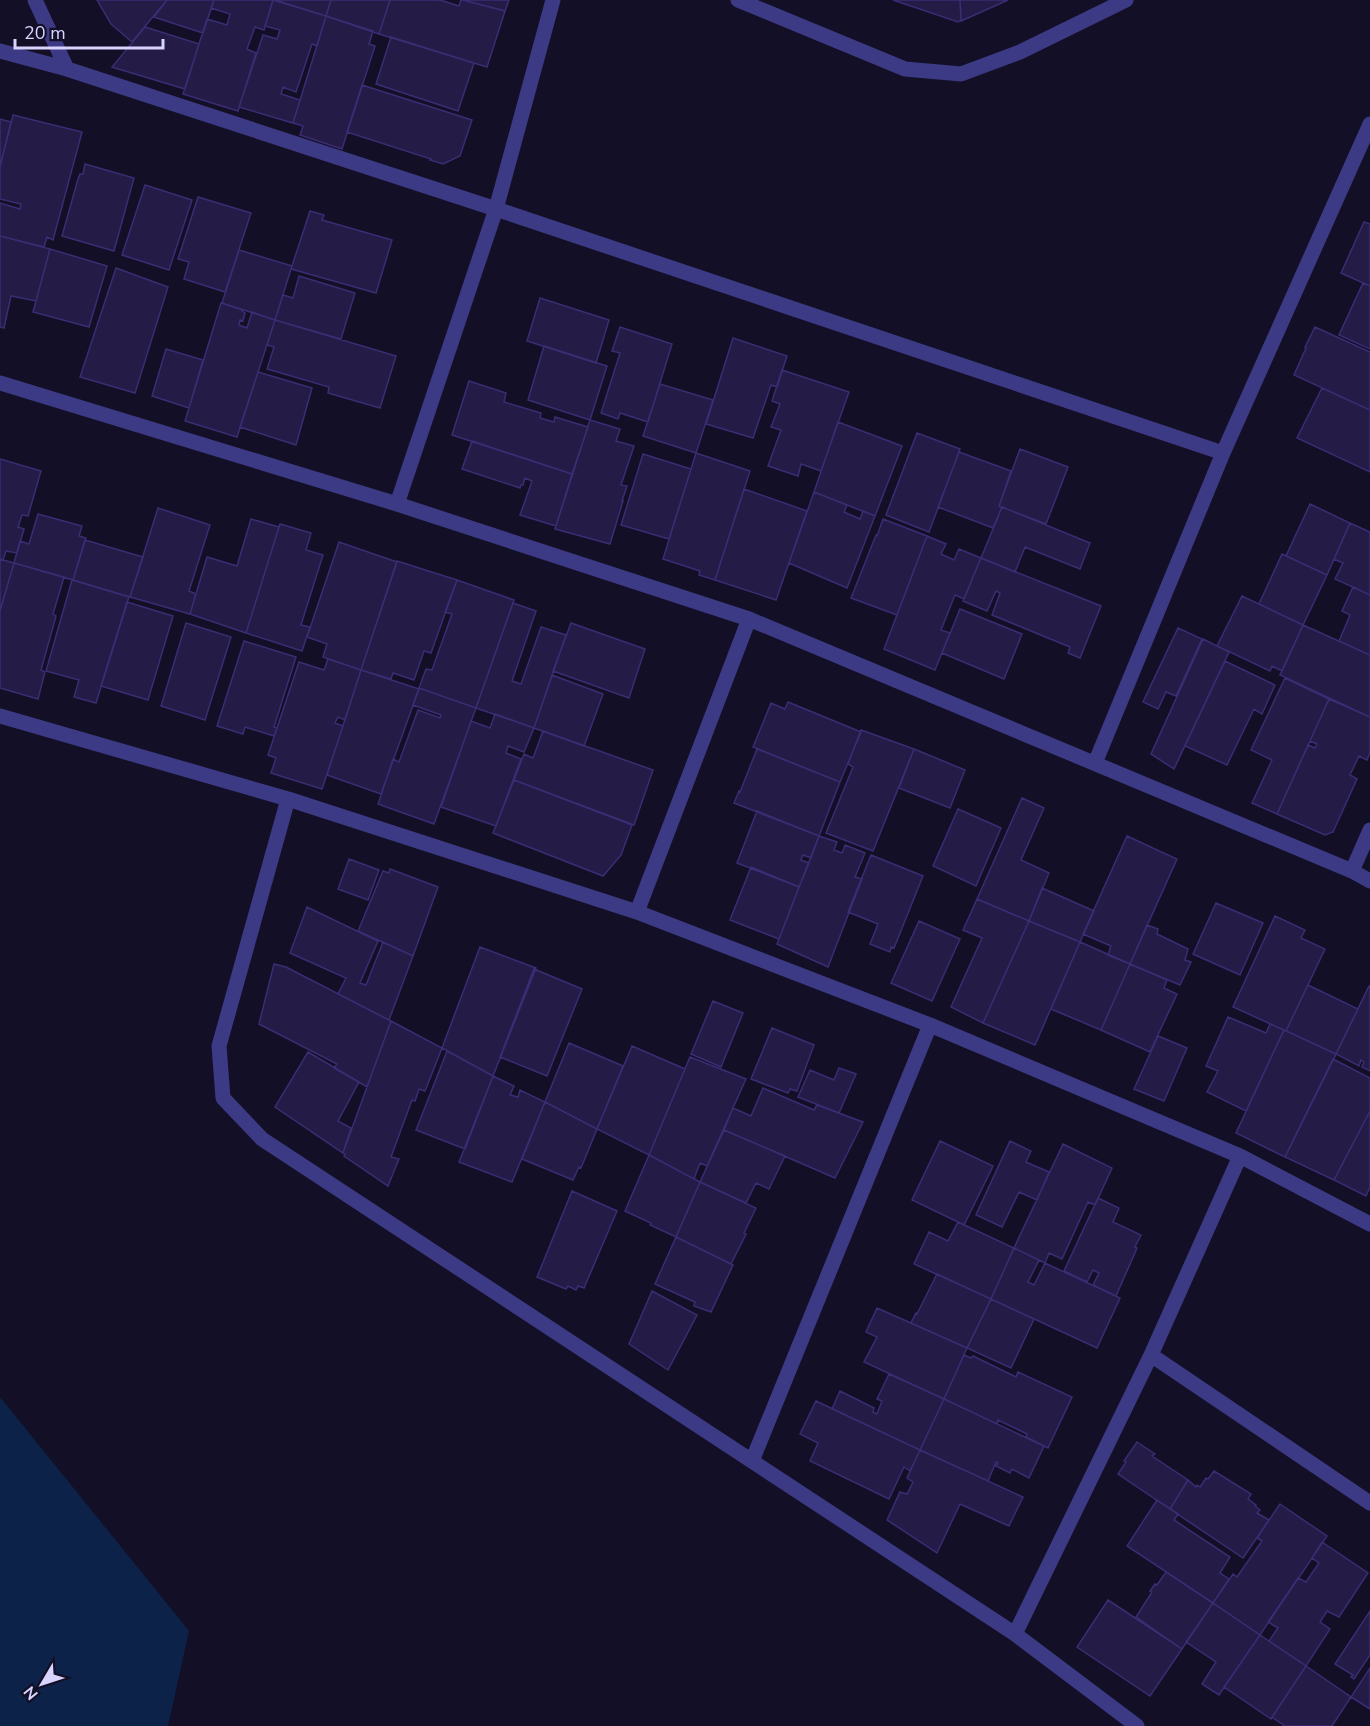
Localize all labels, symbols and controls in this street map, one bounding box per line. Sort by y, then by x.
scale bar [15,12,164,50]
text: 20 m [24,21,66,45]
north arrow [12,1654,72,1714]
text: N [19,1681,43,1704]

